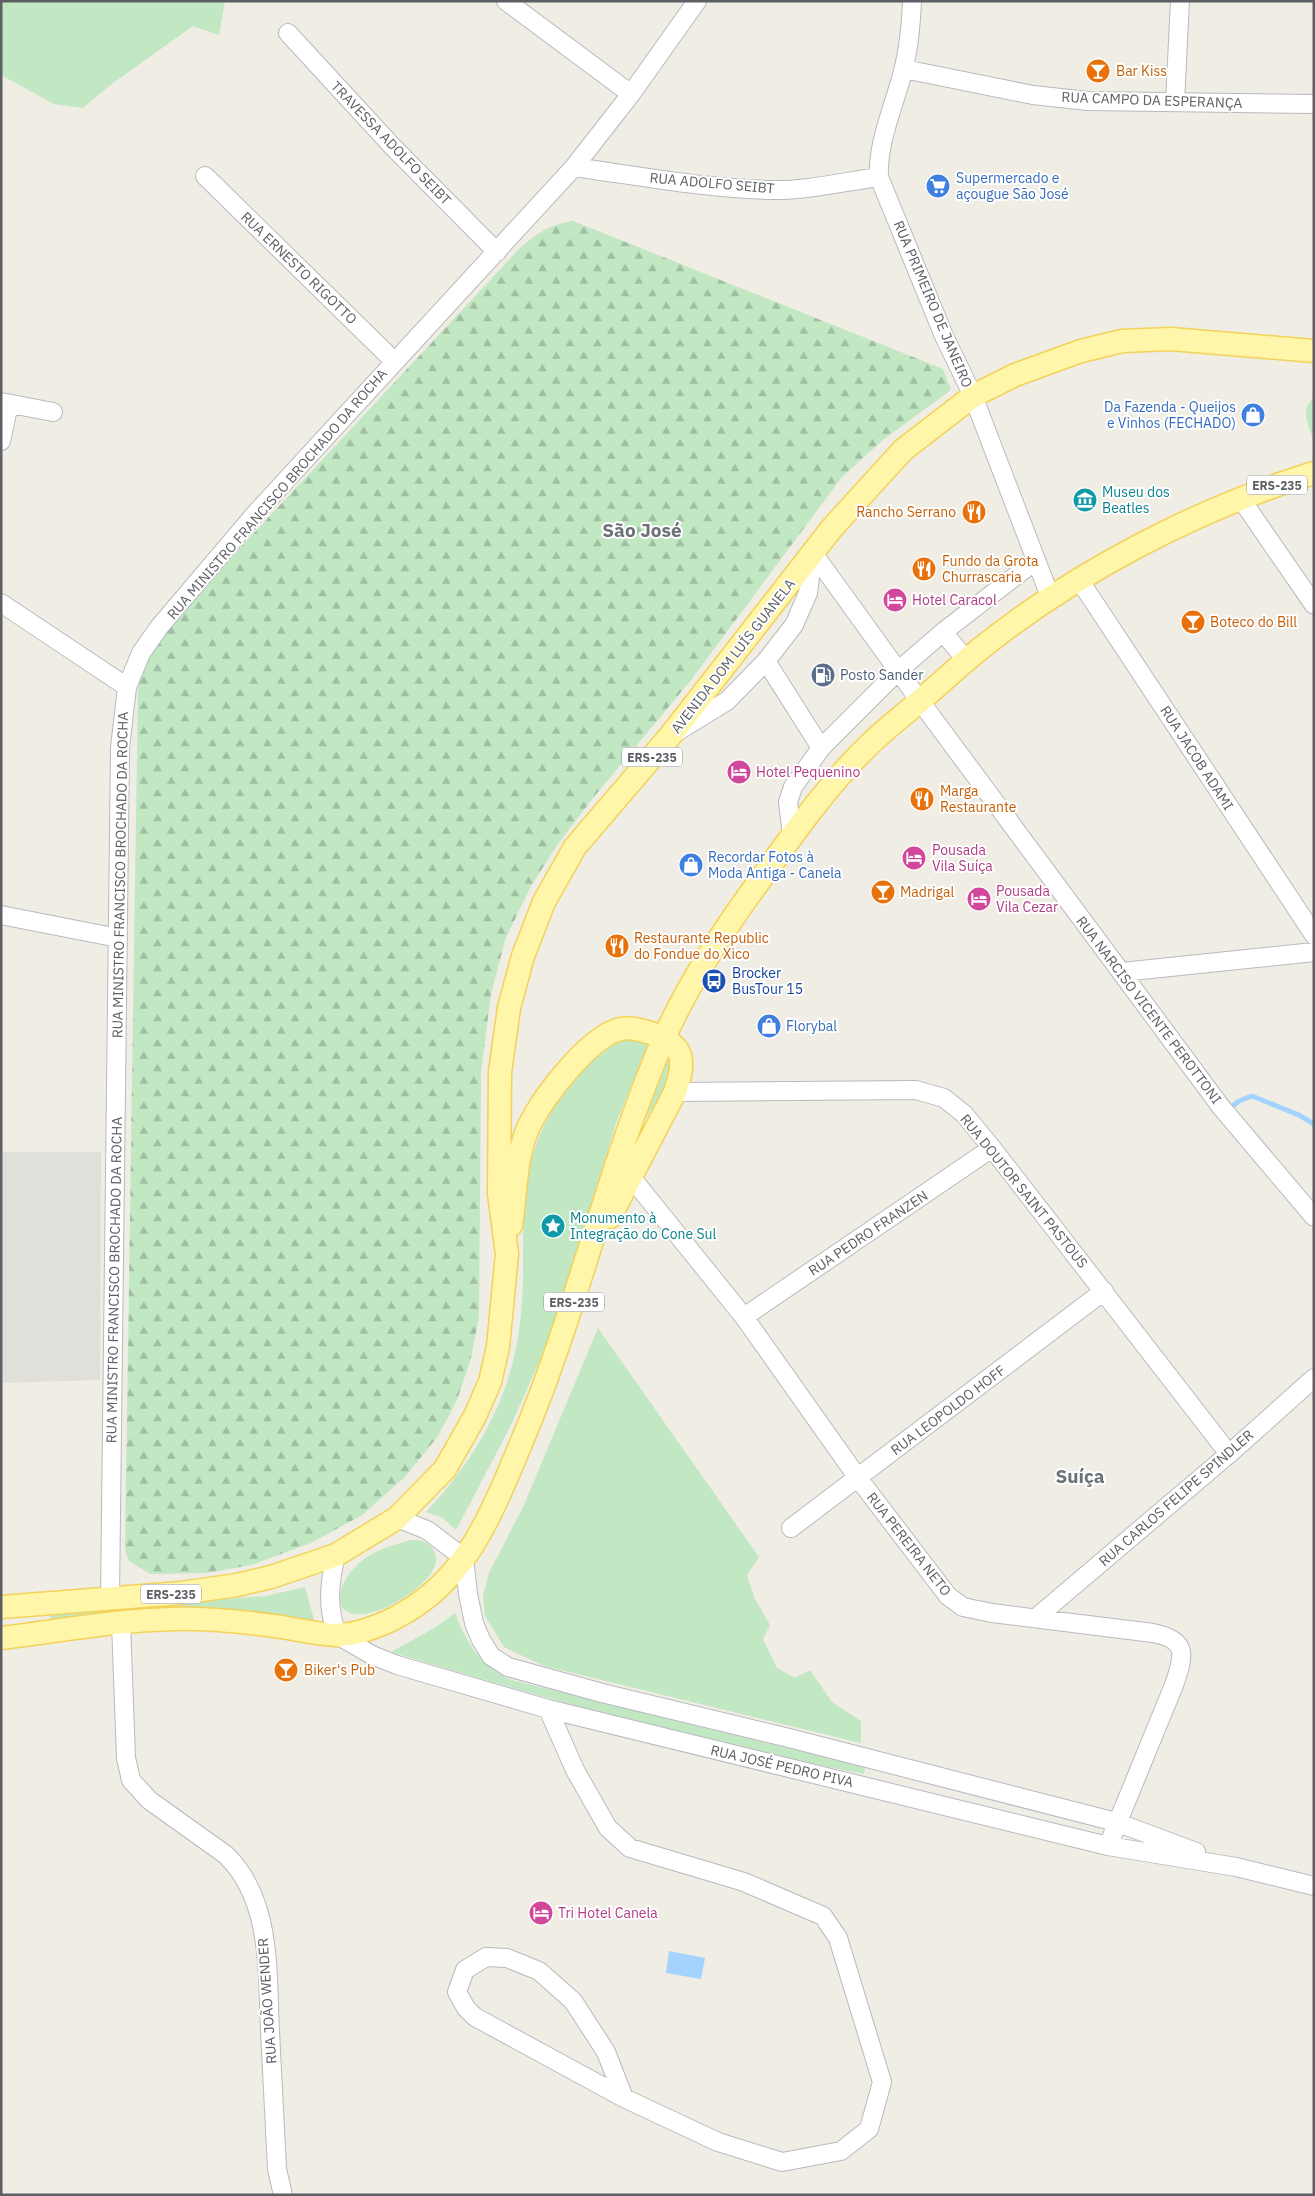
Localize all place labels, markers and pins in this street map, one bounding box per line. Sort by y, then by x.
bar icon: Bar Kiss [1085,58,1111,84]
place label: Bar Kiss [1116,62,1167,80]
place label: Supermercado e açougue São José [956,169,1069,203]
supermarket icon: Supermercado e açougue São José [925,173,951,199]
place label: Da Fazenda - Queijos e Vinhos (FECHADO) [1104,398,1236,432]
shop icon: Da Fazenda - Queijos e Vinhos (FECHADO) [1240,402,1266,428]
place label: Museu dos Beatles [1102,483,1170,517]
museum icon: Museu dos Beatles [1072,487,1098,513]
restaurant icon: Rancho Serrano [961,499,987,525]
place label: Rancho Serrano [856,503,956,521]
place label: Fundo da Grota Churrascaria [942,552,1039,586]
restaurant icon: Fundo da Grota Churrascaria [911,556,937,582]
hotel icon: Hotel Caracol [882,587,908,613]
place label: Hotel Caracol [912,591,997,609]
bar icon: Boteco do Bill [1180,609,1206,635]
place label: Boteco do Bill [1210,613,1297,631]
fuel station icon: Posto Sander [810,662,836,688]
place label: Posto Sander [840,666,923,684]
hotel icon: Hotel Pequenino [726,759,752,785]
place label: Hotel Pequenino [756,763,860,781]
place label: Marga Restaurante [940,782,1017,816]
restaurant icon: Marga Restaurante [909,786,935,812]
place label: Pousada Vila Suíça [932,841,993,875]
hotel icon: Pousada Vila Suíça [901,845,927,871]
place label: Recordar Fotos à Moda Antiga - Canela [708,848,842,882]
shop icon: Recordar Fotos à Moda Antiga - Canela [678,852,704,878]
bar icon: Madrigal [870,879,896,905]
place label: Pousada Vila Cezar [996,882,1058,916]
place label: Madrigal [900,883,954,901]
hotel icon: Pousada Vila Cezar [966,886,992,912]
place label: Restaurante Republic do Fondue do Xico [634,929,769,963]
restaurant icon: Restaurante Republic do Fondue do Xico [604,933,630,959]
place label: Brocker BusTour 15 [732,964,803,998]
bus stop icon: Brocker BusTour 15 [701,968,727,994]
shop icon: Florybal [756,1013,782,1039]
place label: Florybal [786,1017,837,1035]
place label: Monumento à Integração do Cone Sul [570,1209,717,1243]
place icon: Monumento à Integração do Cone Sul [540,1213,566,1239]
bar icon: Biker's Pub [273,1657,299,1683]
place label: Biker's Pub [304,1661,375,1679]
hotel icon: Tri Hotel Canela [528,1900,554,1926]
place label: Tri Hotel Canela [558,1904,658,1922]

